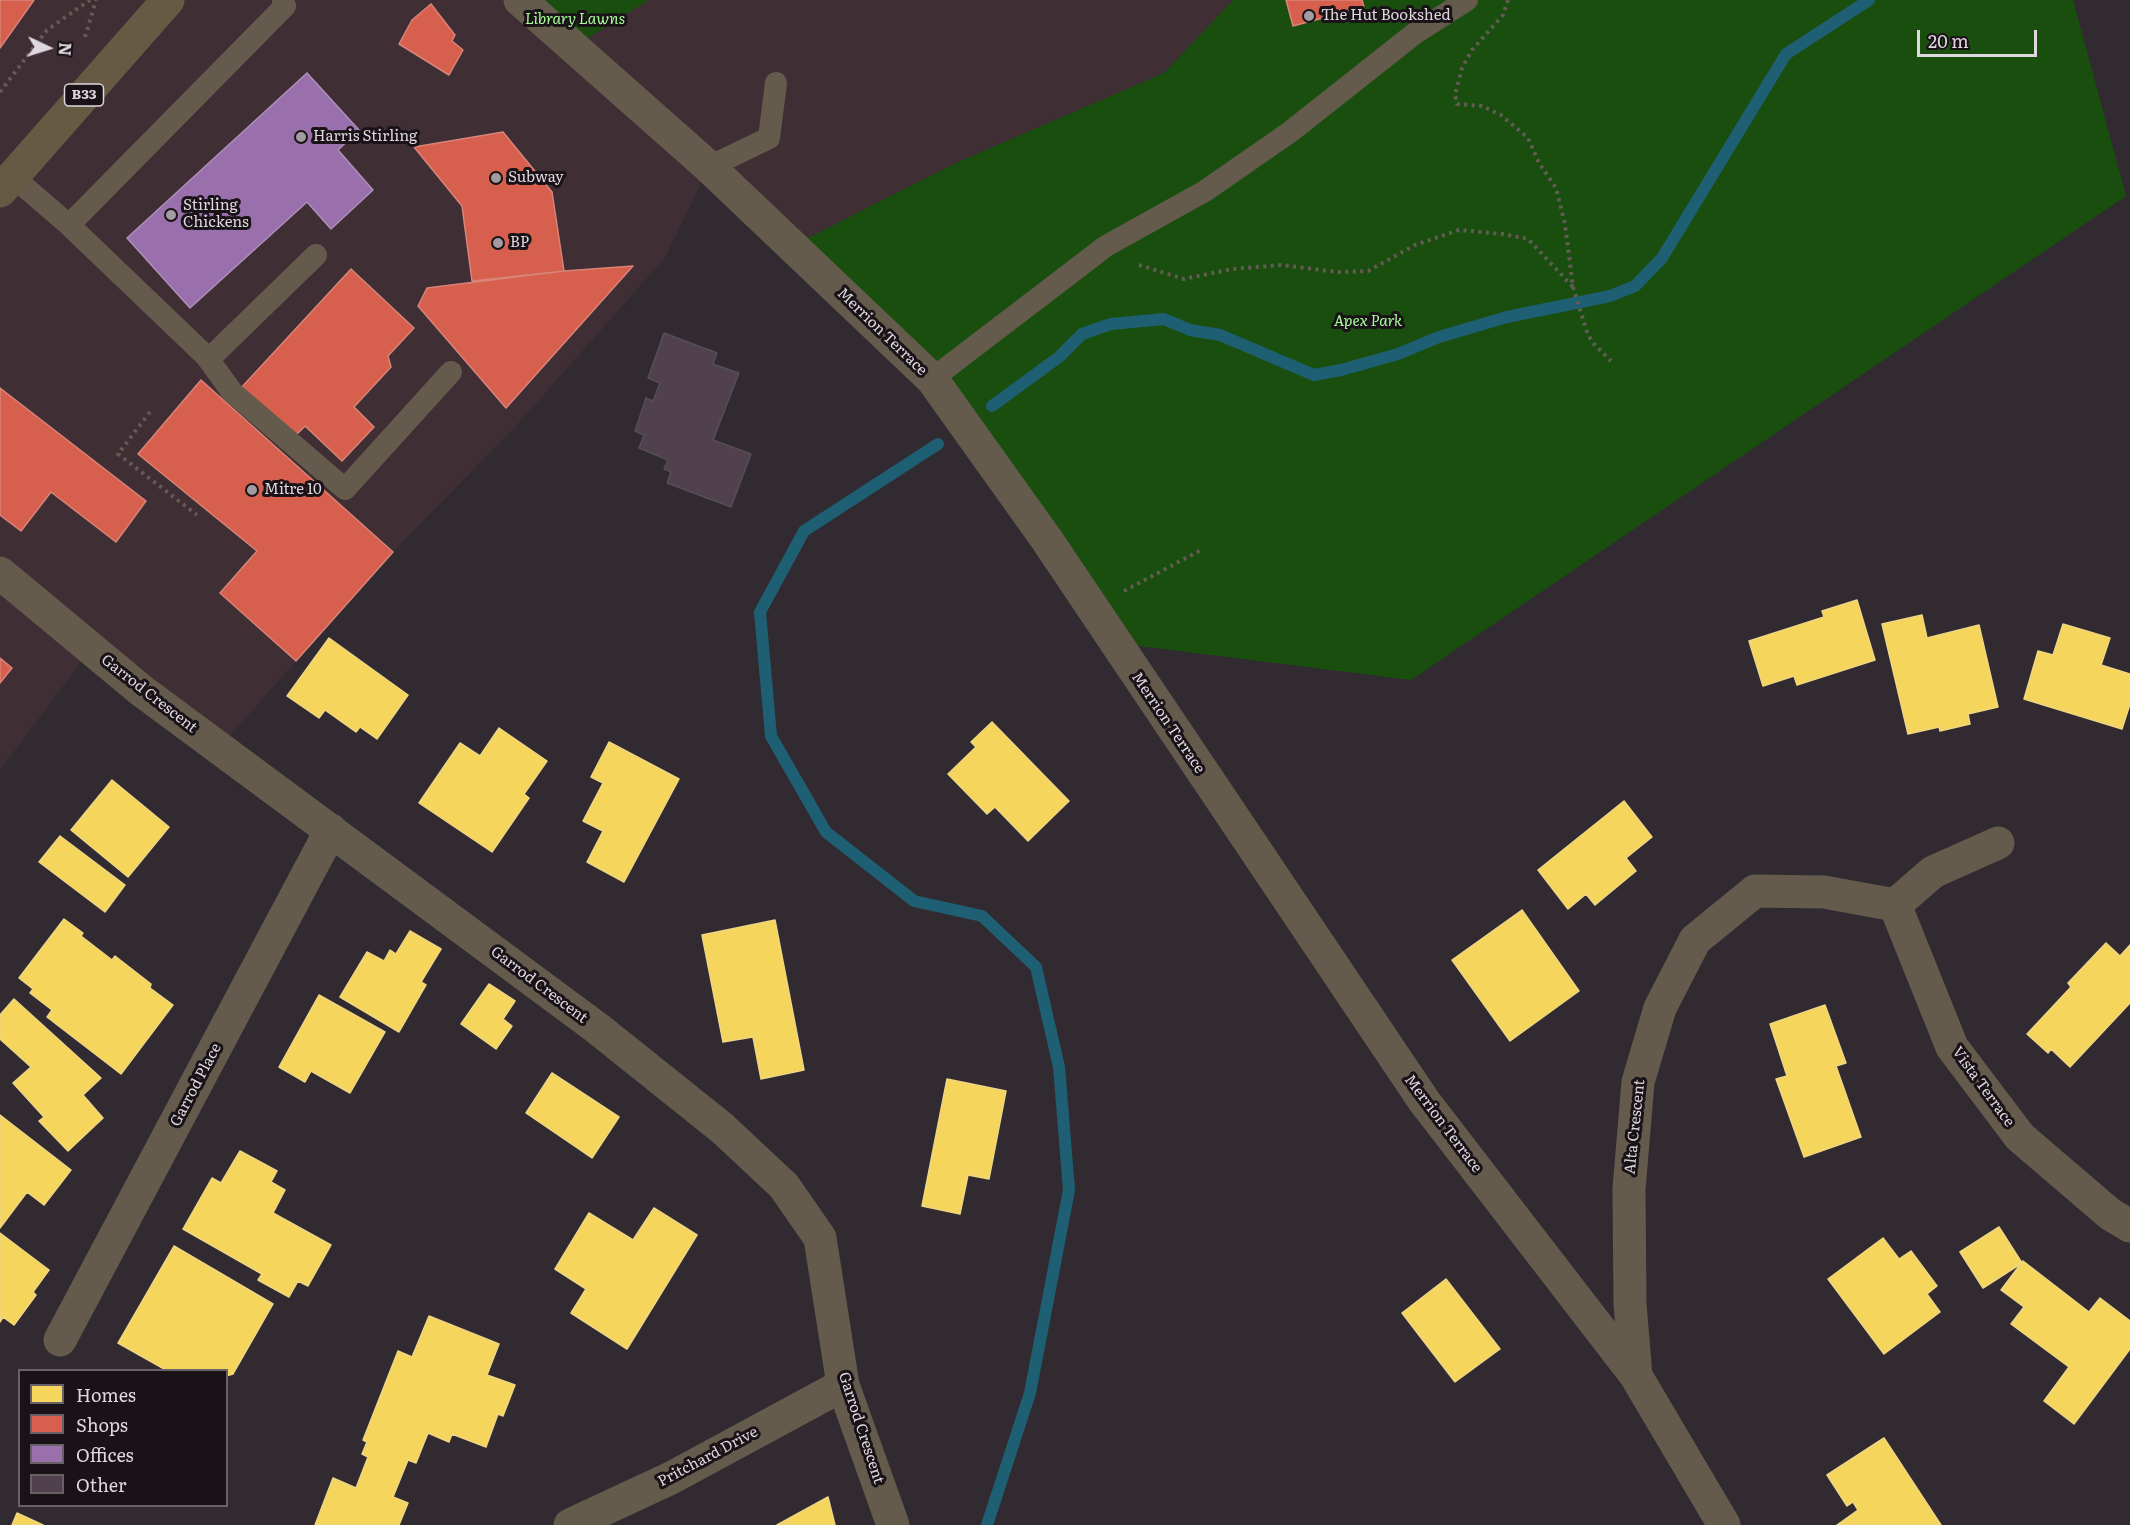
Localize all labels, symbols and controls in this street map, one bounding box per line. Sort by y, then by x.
place label: The Hut Bookshed [1321,7,1451,25]
marker: The Hut Bookshed [1302,9,1316,23]
park label: Library Lawns [525,11,625,29]
north arrow [18,18,78,78]
scale bar [1920,18,2040,56]
text: 20 m [1928,27,1969,54]
text: N [54,42,78,57]
road number: B33 [64,84,104,106]
place label: Harris Stirling [313,128,417,146]
marker: Harris Stirling [294,130,308,144]
place label: Subway [508,169,564,187]
marker: Subway [489,171,503,185]
place label: Stirling Chickens [183,197,249,232]
marker: Stirling Chickens [164,208,178,222]
place label: BP [510,234,529,252]
marker: BP [491,236,505,250]
street label: Merrion Terrace [833,284,931,380]
park label: Apex Park [1334,313,1402,331]
place label: Mitre 10 [264,481,322,499]
marker: Mitre 10 [245,483,259,497]
street label: Garrod Crescent [98,651,200,737]
street label: Merrion Terrace [1127,669,1209,777]
street label: Garrod Crescent [487,943,591,1027]
street label: Garrod Place [167,1040,225,1130]
street label: Vista Terrace [1948,1043,2018,1131]
street label: Merrion Terrace [1400,1071,1486,1177]
street label: Alta Crescent [1621,1079,1649,1175]
legend [18,1369,228,1507]
street label: Garrod Crescent [834,1370,888,1486]
text: Homes [76,1381,136,1408]
text: Shops [76,1411,128,1438]
street label: Pritchard Drive [655,1423,761,1491]
text: Offices [76,1441,134,1468]
text: Other [76,1471,126,1498]

